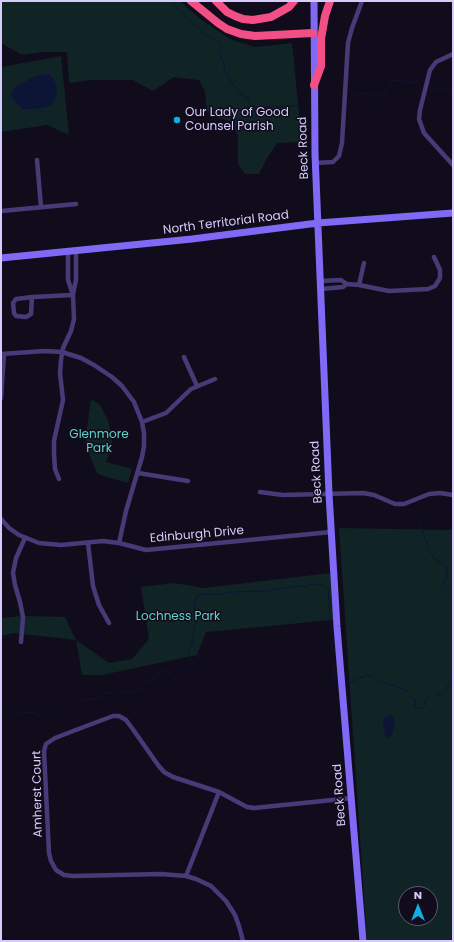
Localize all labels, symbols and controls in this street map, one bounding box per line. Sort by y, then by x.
place label: Our Lady of Good Counsel Parish [185,106,289,134]
marker: Our Lady of Good Counsel Parish [172,115,182,125]
street label: Beck Road [296,116,312,180]
street label: North Territorial Road [162,208,290,238]
park label: Glenmore Park [69,428,129,456]
street label: Beck Road [308,440,326,504]
street label: Edinburgh Drive [149,524,245,546]
park label: Lochness Park [136,610,220,624]
street label: Amherst Court [30,750,46,838]
street label: Beck Road [331,763,349,827]
north arrow [398,886,438,926]
text: N [414,887,422,903]

